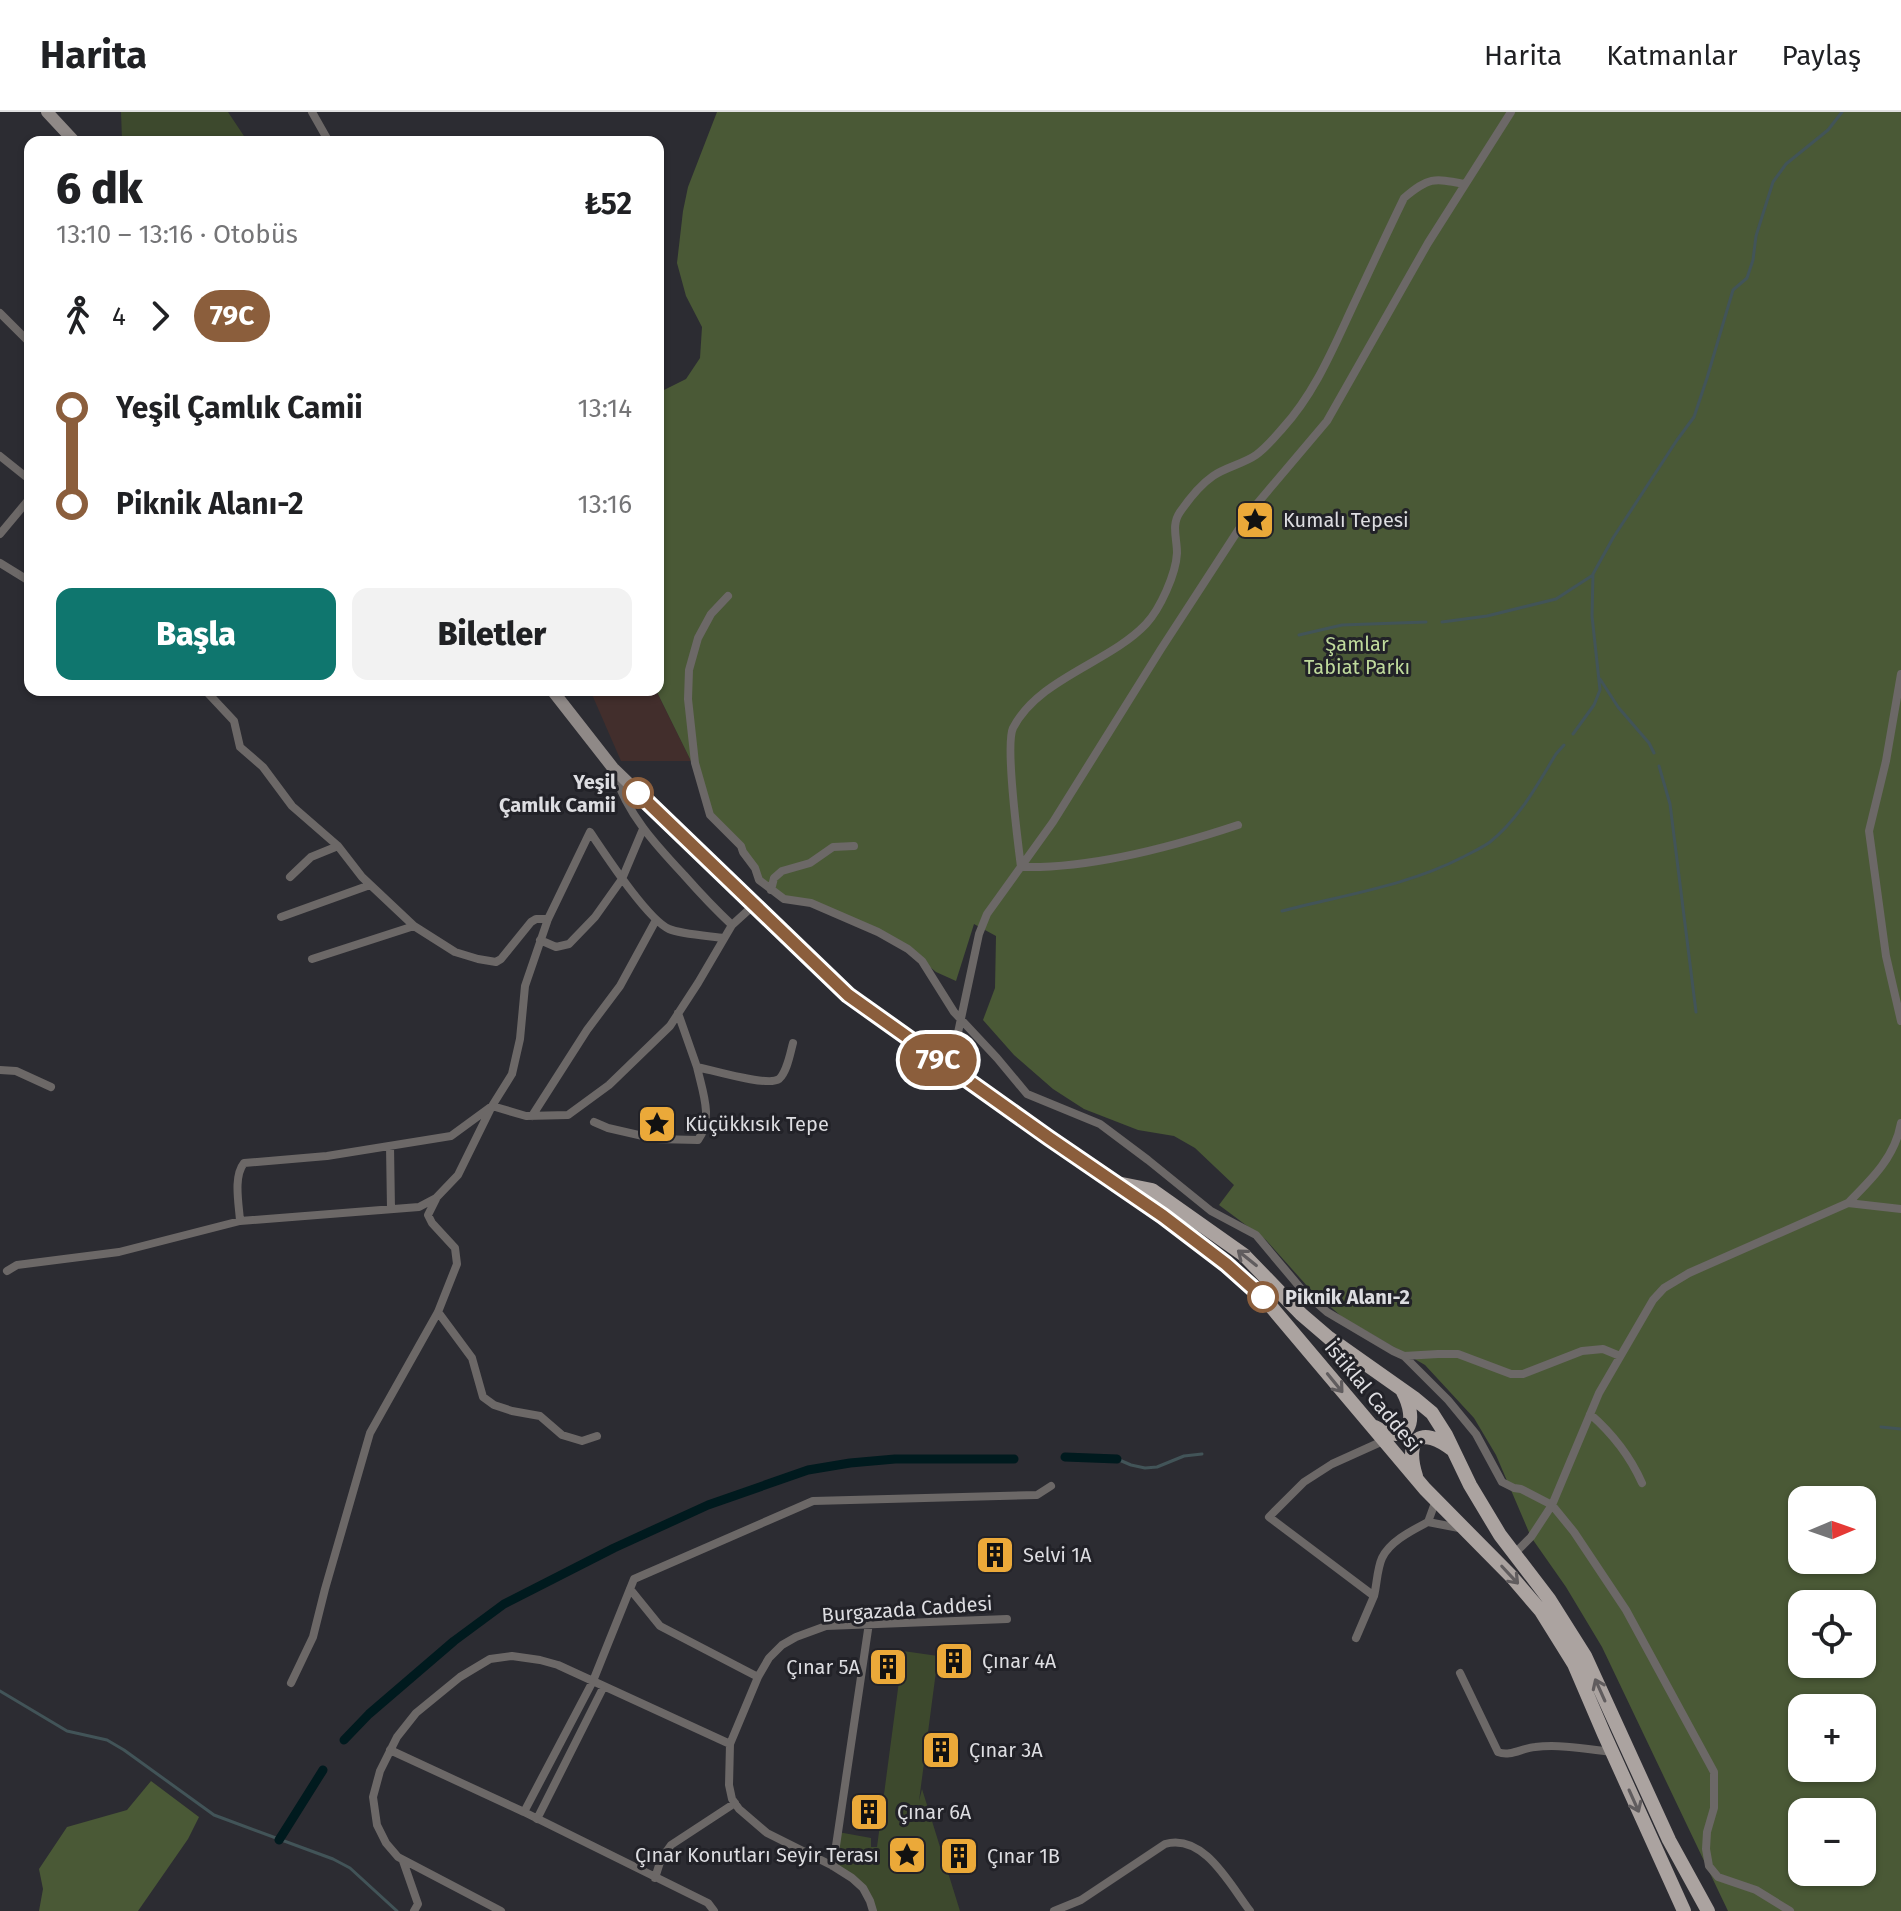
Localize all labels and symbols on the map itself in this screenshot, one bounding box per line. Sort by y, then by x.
place icon: Kumalı Tepesi [1234,499,1276,541]
place label: Kumalı Tepesi [1283,508,1409,532]
park label: Şamlar Tabiat Parkı [1304,632,1410,679]
place label: Yeşil Çamlık Camii [499,770,616,818]
marker: Yeşil Çamlık Camii [623,778,653,808]
line badge: 79C [892,1034,984,1086]
place icon: Küçükkısık Tepe [636,1103,678,1145]
place label: Küçükkısık Tepe [685,1112,829,1137]
one-way arrow [1237,1249,1257,1267]
marker: Piknik Alanı-2 [1248,1282,1278,1312]
place label: Piknik Alanı-2 [1285,1285,1410,1309]
street label: İstiklal Caddesi [1320,1336,1426,1456]
one-way arrow [1326,1372,1344,1393]
north arrow [1788,1486,1876,1574]
building icon: Selvi 1A [974,1534,1016,1576]
place label: Selvi 1A [1023,1543,1092,1567]
one-way arrow [1500,1565,1518,1585]
street label: Burgazada Caddesi [821,1591,993,1627]
building icon: Çınar 4A [933,1640,975,1682]
building icon: Çınar 5A [867,1646,909,1688]
place label: Çınar 4A [982,1649,1057,1674]
place label: Çınar 5A [786,1655,861,1680]
one-way arrow [1592,1678,1607,1702]
building icon: Çınar 3A [920,1729,962,1771]
place label: Çınar 3A [969,1738,1043,1763]
one-way arrow [1628,1789,1643,1813]
building icon: Çınar 6A [848,1791,890,1833]
place label: Çınar 6A [897,1800,972,1825]
place icon: Çınar Konutları Seyir Terası [886,1834,928,1876]
building icon: Çınar 1B [938,1835,980,1877]
place label: Çınar Konutları Seyir Terası [635,1843,879,1868]
place label: Çınar 1B [987,1844,1060,1869]

